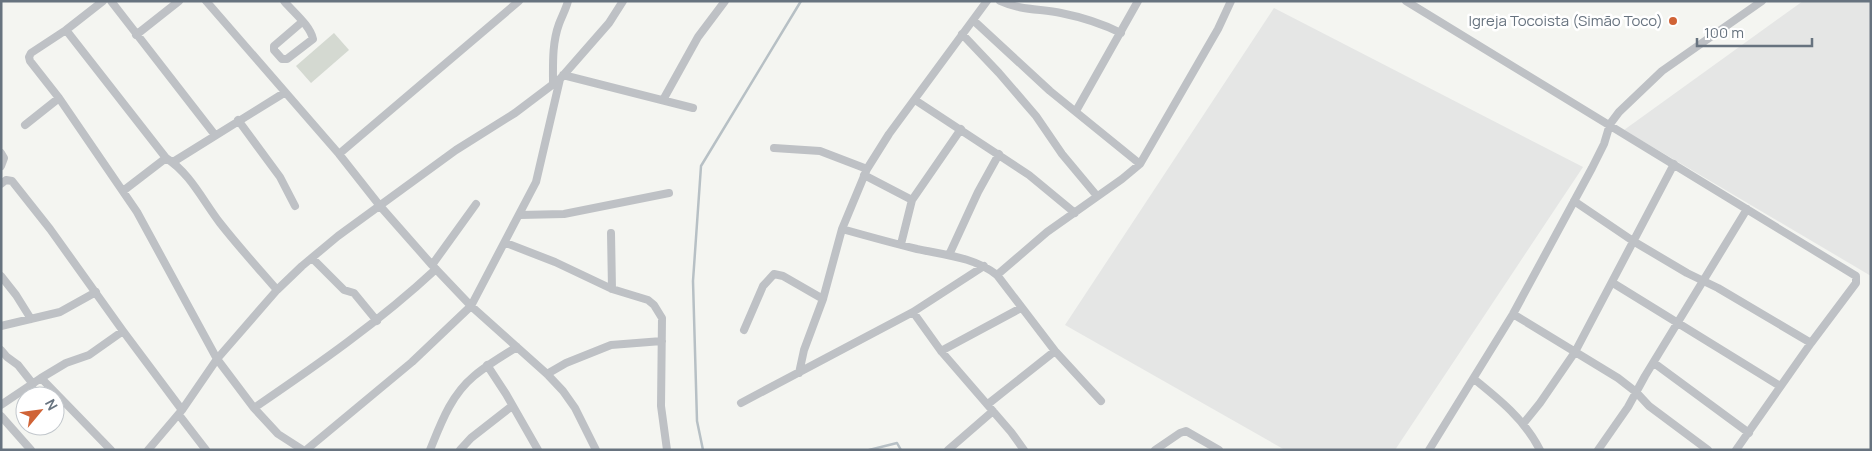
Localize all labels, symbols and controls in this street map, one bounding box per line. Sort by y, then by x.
place label: Igreja Tocoista (Simão Toco) [1468,10,1663,31]
marker: Igreja Tocoista (Simão Toco) [1667,15,1679,27]
scale bar [1697,15,1812,47]
text: 100 m [1704,22,1744,43]
north arrow [15,386,65,436]
text: N [41,395,63,413]

